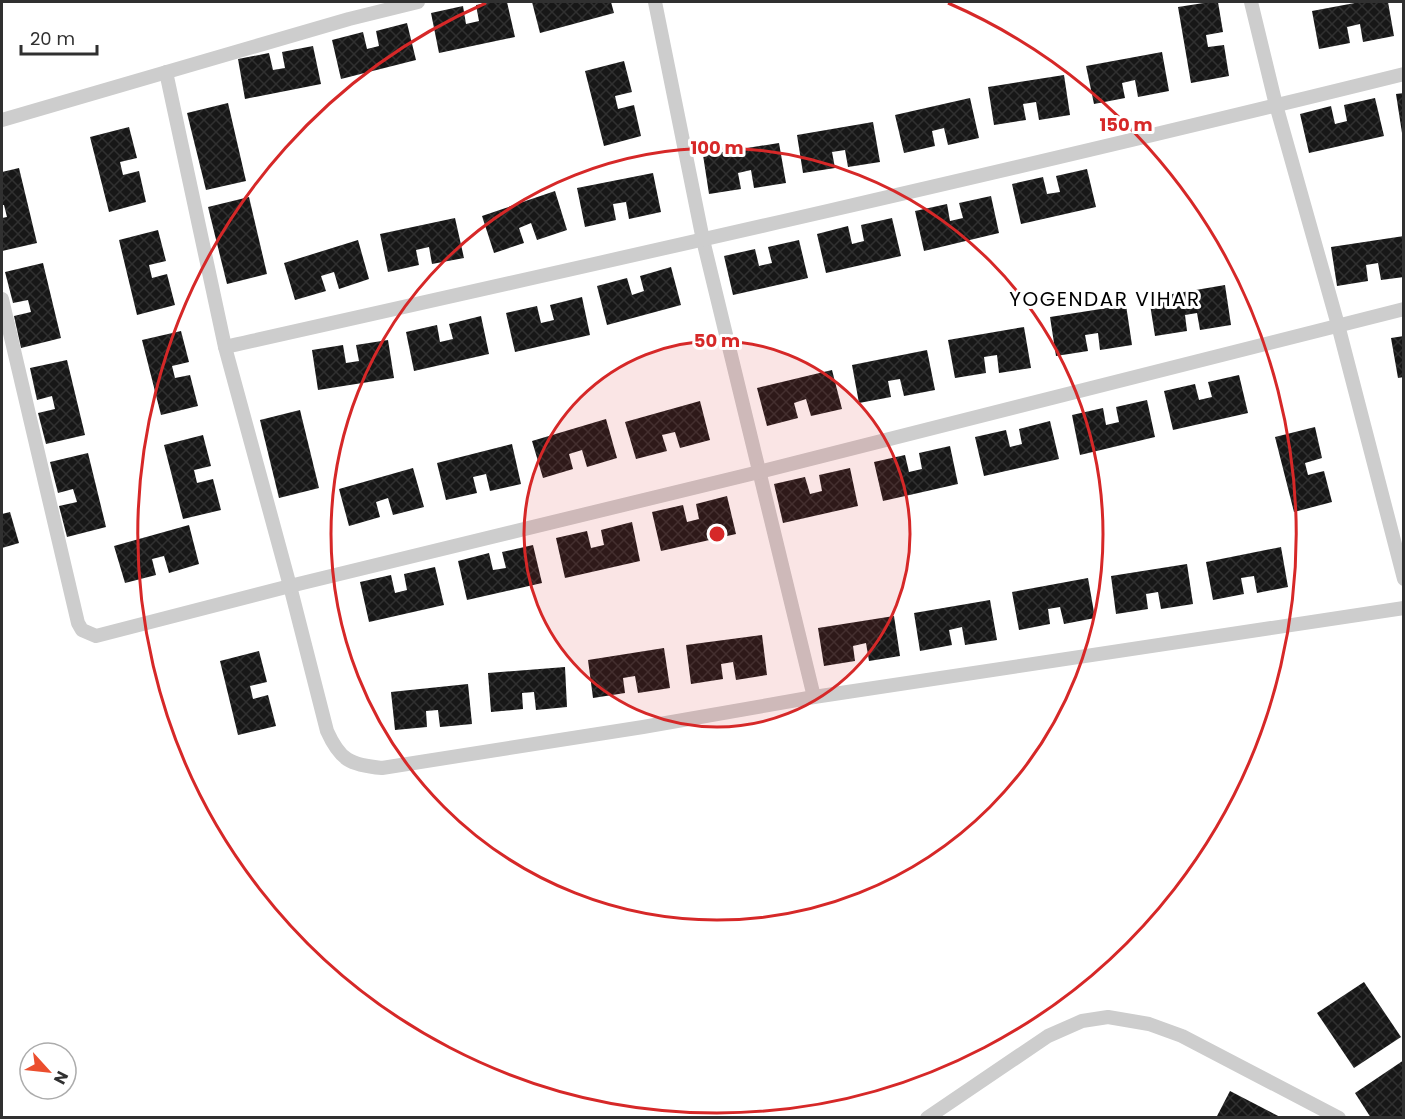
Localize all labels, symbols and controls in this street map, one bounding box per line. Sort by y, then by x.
scale bar [21,18,98,56]
text: 20 m [30,26,75,51]
text: 150 m [1099,112,1153,137]
text: 100 m [690,135,744,160]
district label: YOGENDAR VIHAR [1009,285,1201,313]
text: 50 m [694,328,740,353]
centre of rings [707,524,727,544]
north arrow [18,1041,78,1101]
text: N [48,1067,74,1088]

